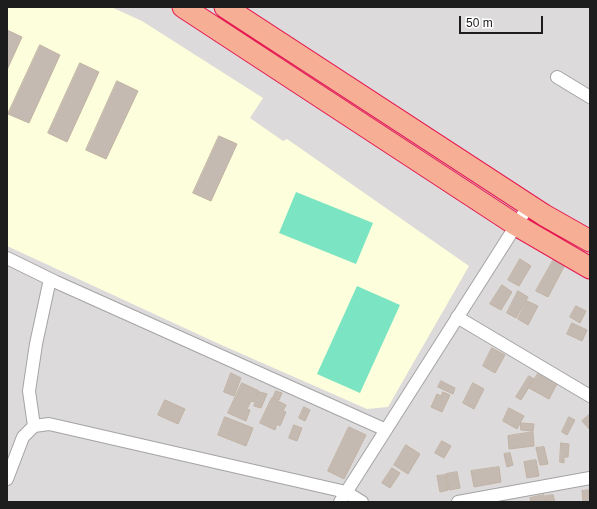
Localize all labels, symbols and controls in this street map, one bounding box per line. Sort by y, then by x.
scale bar [461,8,545,34]
text: 50 m [466,16,493,30]

